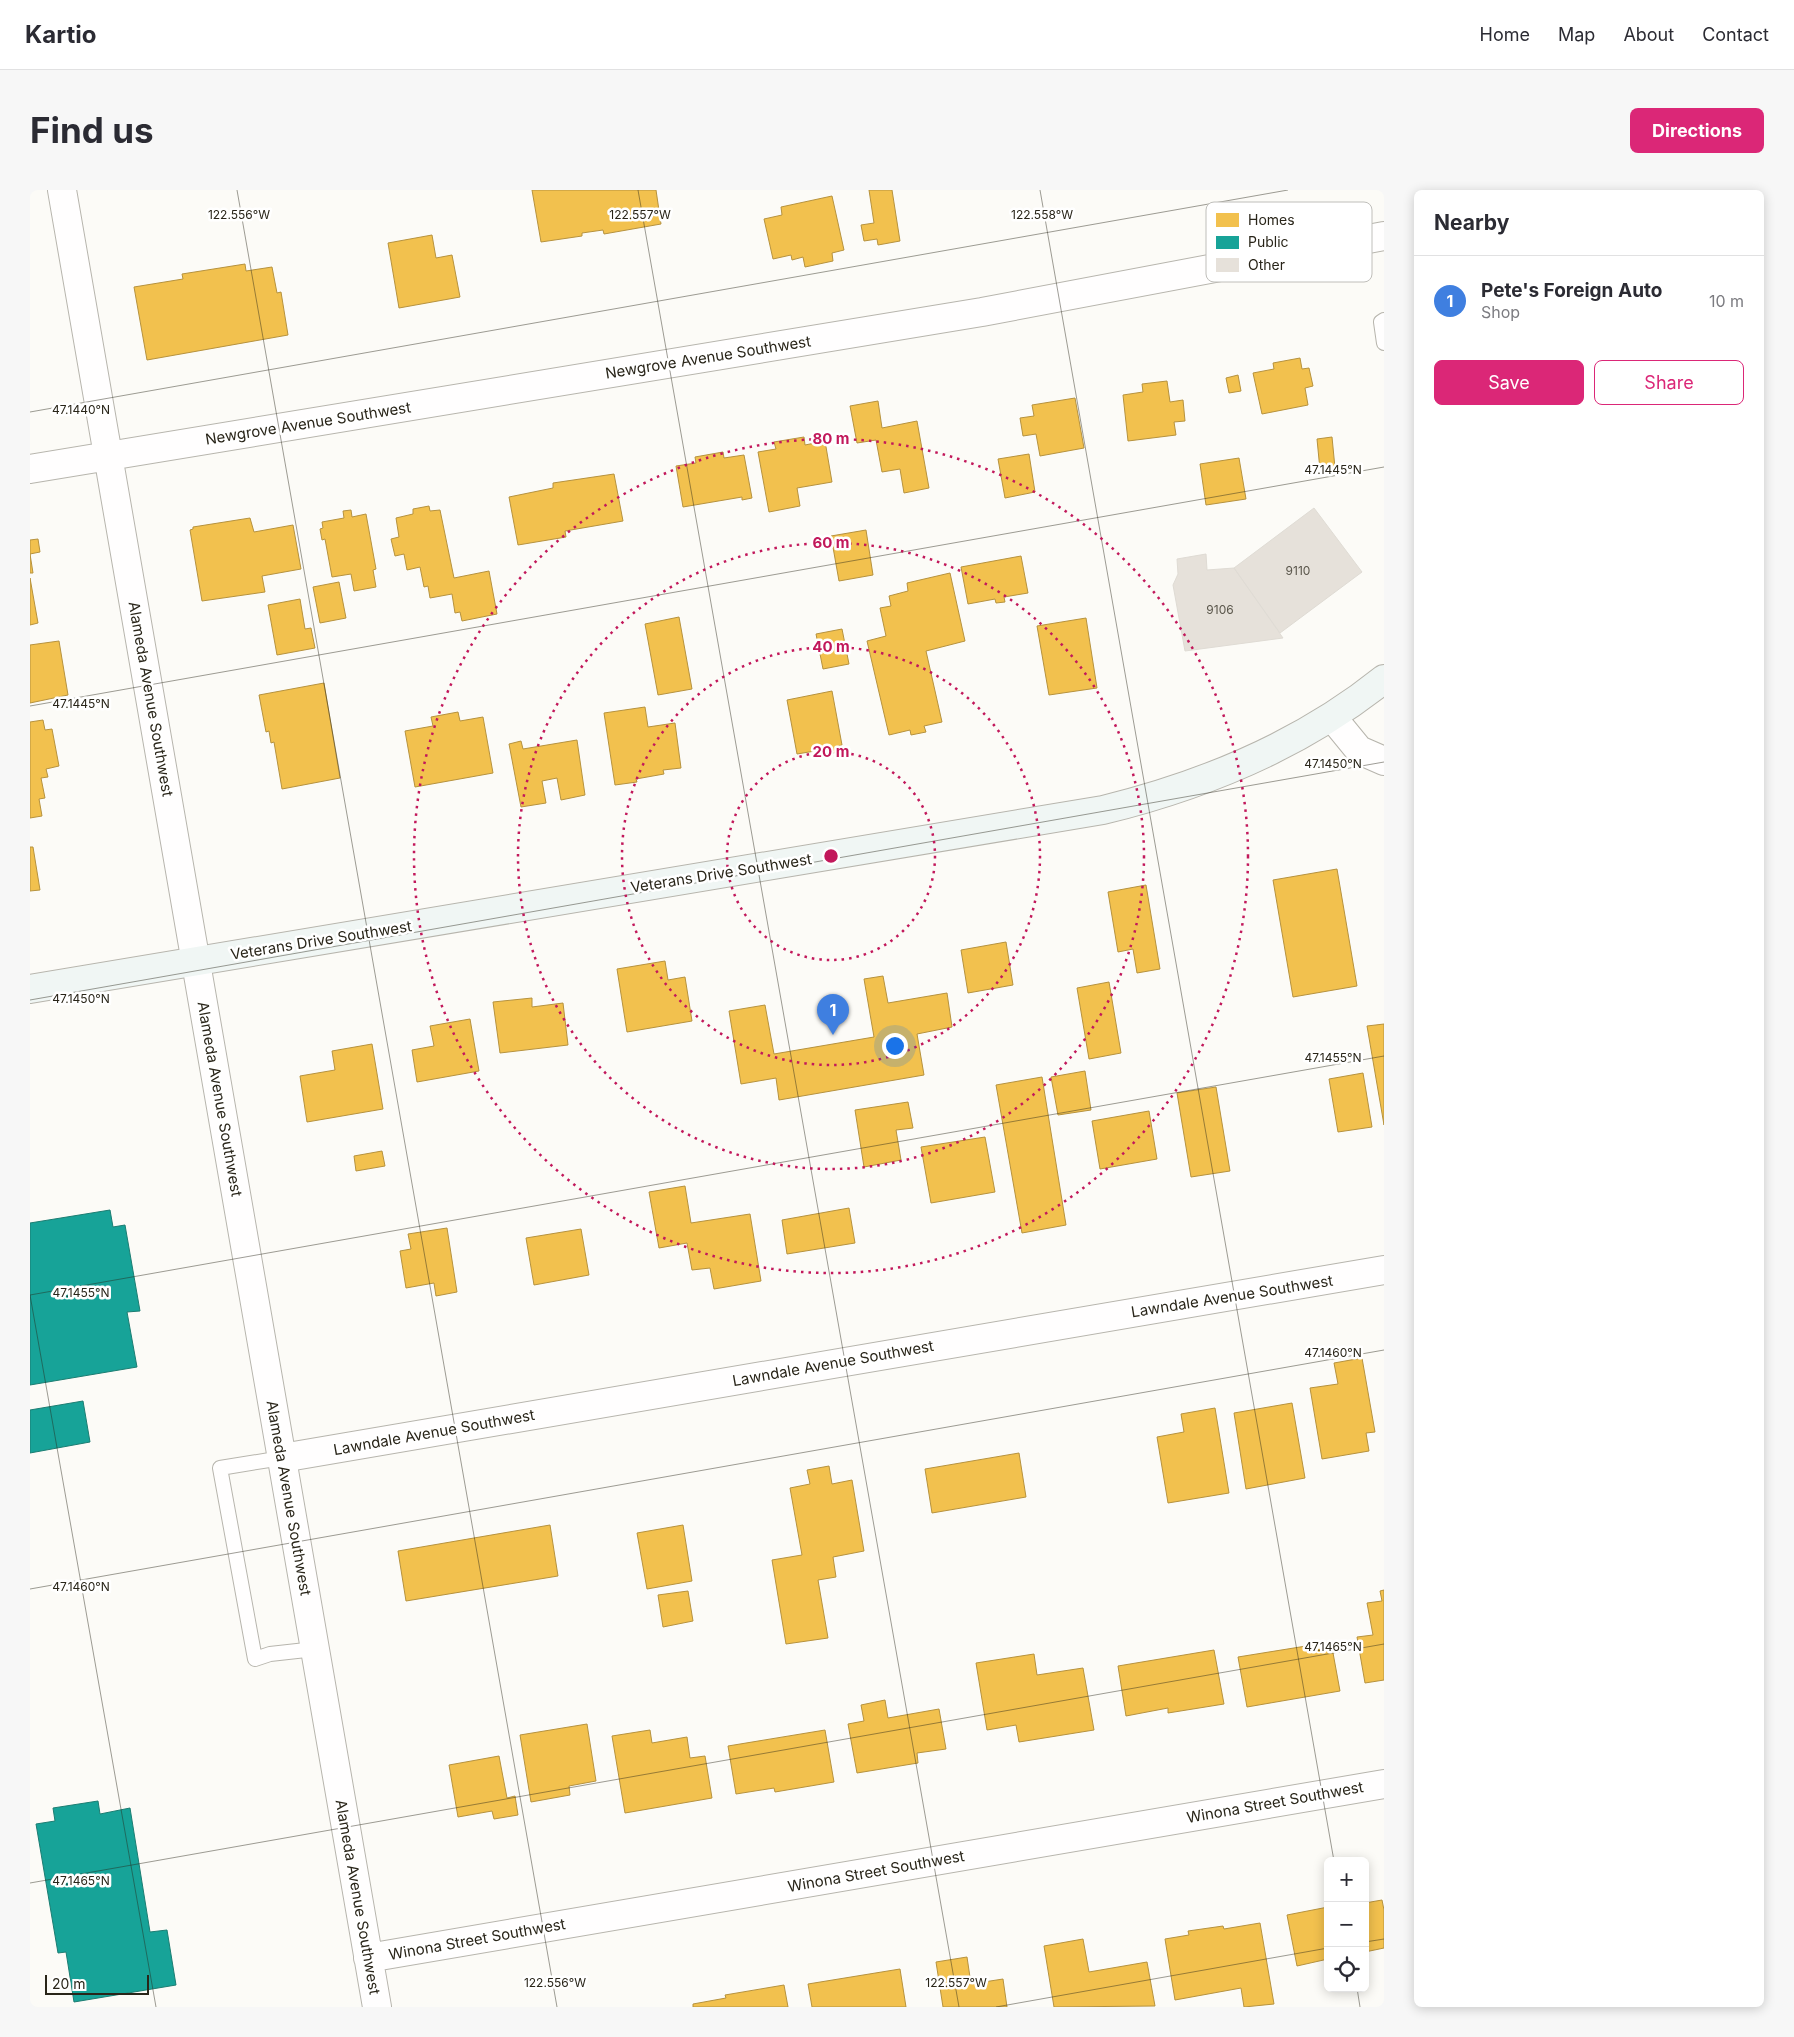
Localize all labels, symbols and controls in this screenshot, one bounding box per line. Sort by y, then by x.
text: Kartio [25,20,96,49]
text: Home [1480,24,1530,45]
text: Map [1558,24,1595,45]
text: About [1623,24,1674,45]
text: Contact [1702,24,1769,45]
button: Directions [1630,108,1764,153]
text: Find us [30,109,154,151]
legend [1206,202,1372,282]
text: 122.556°W [208,207,270,222]
text: 122.557°W [609,207,671,222]
text: 122.558°W [1011,207,1073,222]
text: Nearby [1434,210,1509,235]
text: Homes [1248,211,1295,228]
text: Public [1248,233,1289,250]
text: Other [1248,256,1285,273]
text: Pete's Foreign Auto [1481,279,1662,302]
text: 1 [1447,291,1453,311]
text: 10 m [1709,291,1744,311]
text: Shop [1481,302,1520,322]
street label: Newgrove Avenue Southwest [604,331,812,383]
button: Save [1434,360,1584,405]
button: Share [1594,360,1744,405]
street label: Newgrove Avenue Southwest [204,397,412,449]
text: 47.1440°N [52,402,110,417]
text: 80 m [812,429,850,448]
text: 47.1445°N [1304,462,1362,477]
text: 60 m [812,533,850,552]
house number: 9110 [1286,563,1310,578]
street label: Alameda Avenue Southwest [124,600,178,798]
house number: 9106 [1206,602,1234,617]
text: 40 m [812,637,850,656]
text: 47.1445°N [52,696,110,711]
text: 20 m [813,742,849,761]
text: 47.1450°N [1304,756,1362,771]
centre of rings [822,847,840,865]
street label: Veterans Drive Southwest [629,849,813,897]
street label: Veterans Drive Southwest [229,916,413,964]
text: 47.1450°N [52,991,110,1006]
pin: 1 [817,994,849,1035]
street label: Alameda Avenue Southwest [193,1000,247,1198]
your location [882,1033,908,1059]
text: 47.1455°N [1304,1050,1362,1065]
street label: Lawndale Avenue Southwest [1130,1271,1334,1321]
text: 47.1455°N [52,1285,110,1300]
street label: Lawndale Avenue Southwest [731,1336,935,1390]
text: 47.1460°N [1304,1345,1362,1360]
street label: Alameda Avenue Southwest [262,1399,316,1597]
street label: Lawndale Avenue Southwest [332,1405,536,1459]
text: 47.1460°N [52,1579,110,1594]
text: 47.1465°N [1304,1639,1362,1654]
street label: Winona Street Southwest [1185,1777,1365,1827]
street label: Alameda Avenue Southwest [331,1798,385,1996]
street label: Winona Street Southwest [786,1846,966,1896]
map controls [1324,1857,1369,1992]
button: + [1324,1857,1369,1902]
text: 47.1465°N [52,1873,110,1888]
button: − [1324,1902,1369,1947]
street label: Winona Street Southwest [387,1914,567,1964]
button: locate [1324,1947,1369,1992]
scale bar [45,1972,149,1995]
text: 20 m [52,1975,86,1992]
text: 122.556°W [524,1975,586,1990]
text: 122.557°W [925,1975,987,1990]

